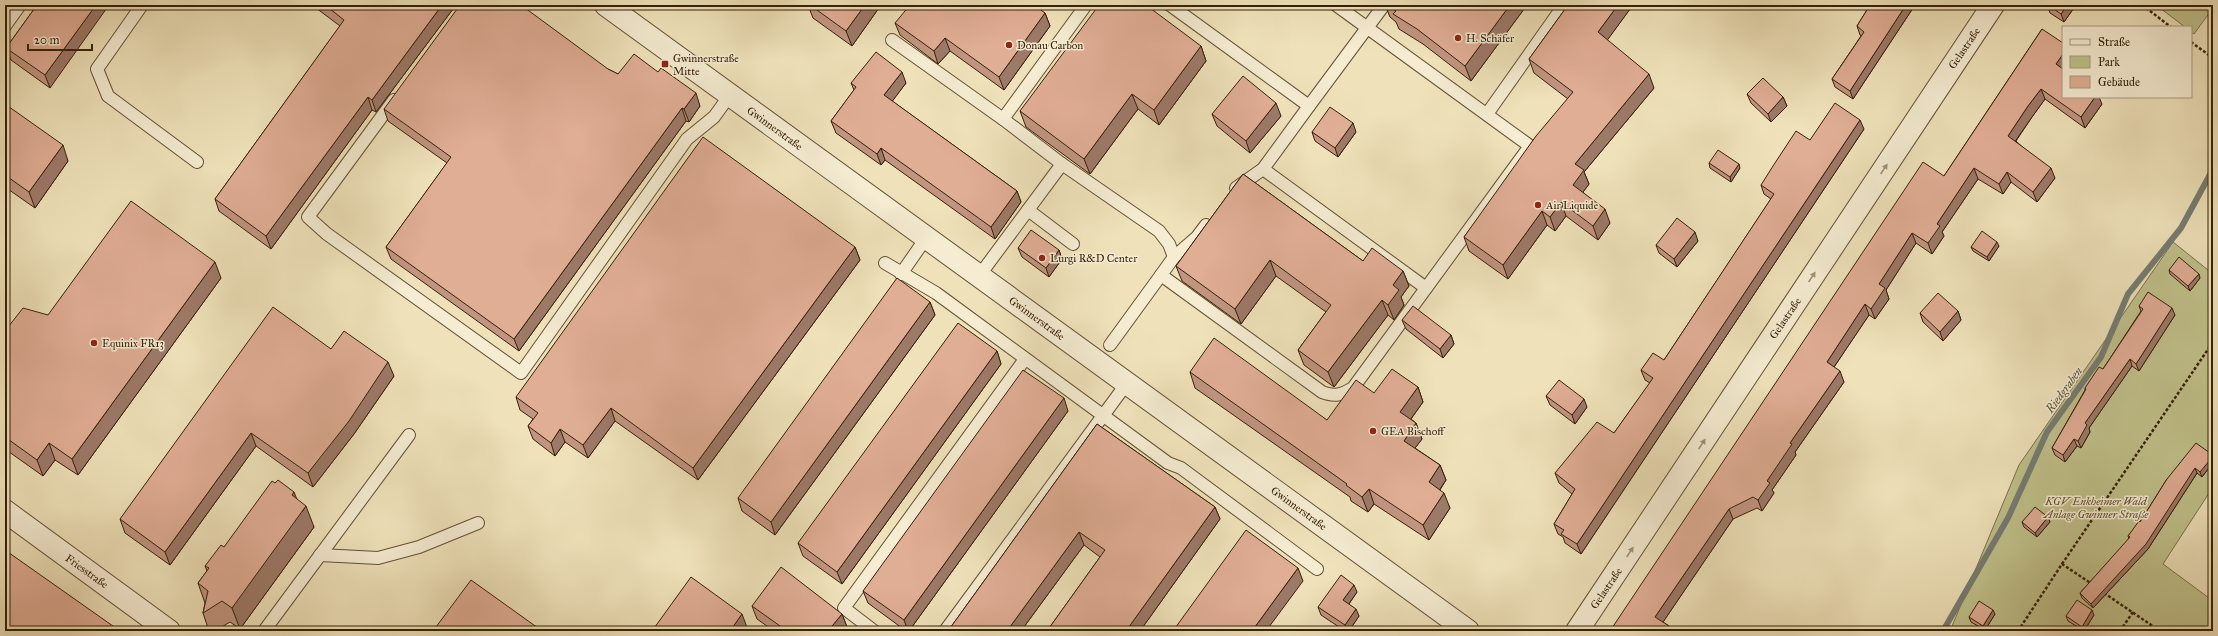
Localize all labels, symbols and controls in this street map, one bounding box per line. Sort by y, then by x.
street label: Gelastraße [1946,25,1983,71]
scale bar [28,26,92,52]
legend [2062,26,2192,98]
place label: H. Schäfer [1466,32,1515,45]
text: 20 m [34,33,60,47]
marker: H. Schäfer [1453,33,1463,43]
text: Straße [2098,35,2130,49]
place label: Donau Carbon [1017,39,1083,52]
marker: Donau Carbon [1004,40,1014,50]
place label: Gwinnerstraße Mitte [673,52,739,78]
text: Park [2098,55,2120,69]
marker: Gwinnerstraße Mitte [660,59,670,69]
text: Gebäude [2098,75,2140,89]
street label: Gwinnerstraße [744,104,805,153]
one-way arrow [1880,163,1888,174]
place label: Air Liquide [1545,199,1599,213]
marker: Air Liquide [1533,200,1543,210]
place label: Lurgi R&D Center [1050,252,1138,265]
marker: Lurgi R&D Center [1037,253,1047,263]
one-way arrow [1808,272,1816,282]
street label: Gwinnerstraße [1006,294,1067,343]
street label: Gelastraße [1767,295,1804,341]
place label: Equinix FR13 [102,337,164,351]
marker: Equinix FR13 [89,338,99,348]
water label: Riedgraben [2042,364,2086,416]
place label: GEA Bischoff [1381,425,1446,438]
marker: GEA Bischoff [1368,426,1378,436]
one-way arrow [1698,438,1706,449]
street label: Gwinnerstraße [1268,484,1329,533]
park label: KGV Enkheimer Wald Anlage Gwinner Straße [2043,495,2149,521]
one-way arrow [1626,547,1634,557]
street label: Friesstraße [63,552,111,591]
street label: Gelastraße [1588,565,1625,611]

